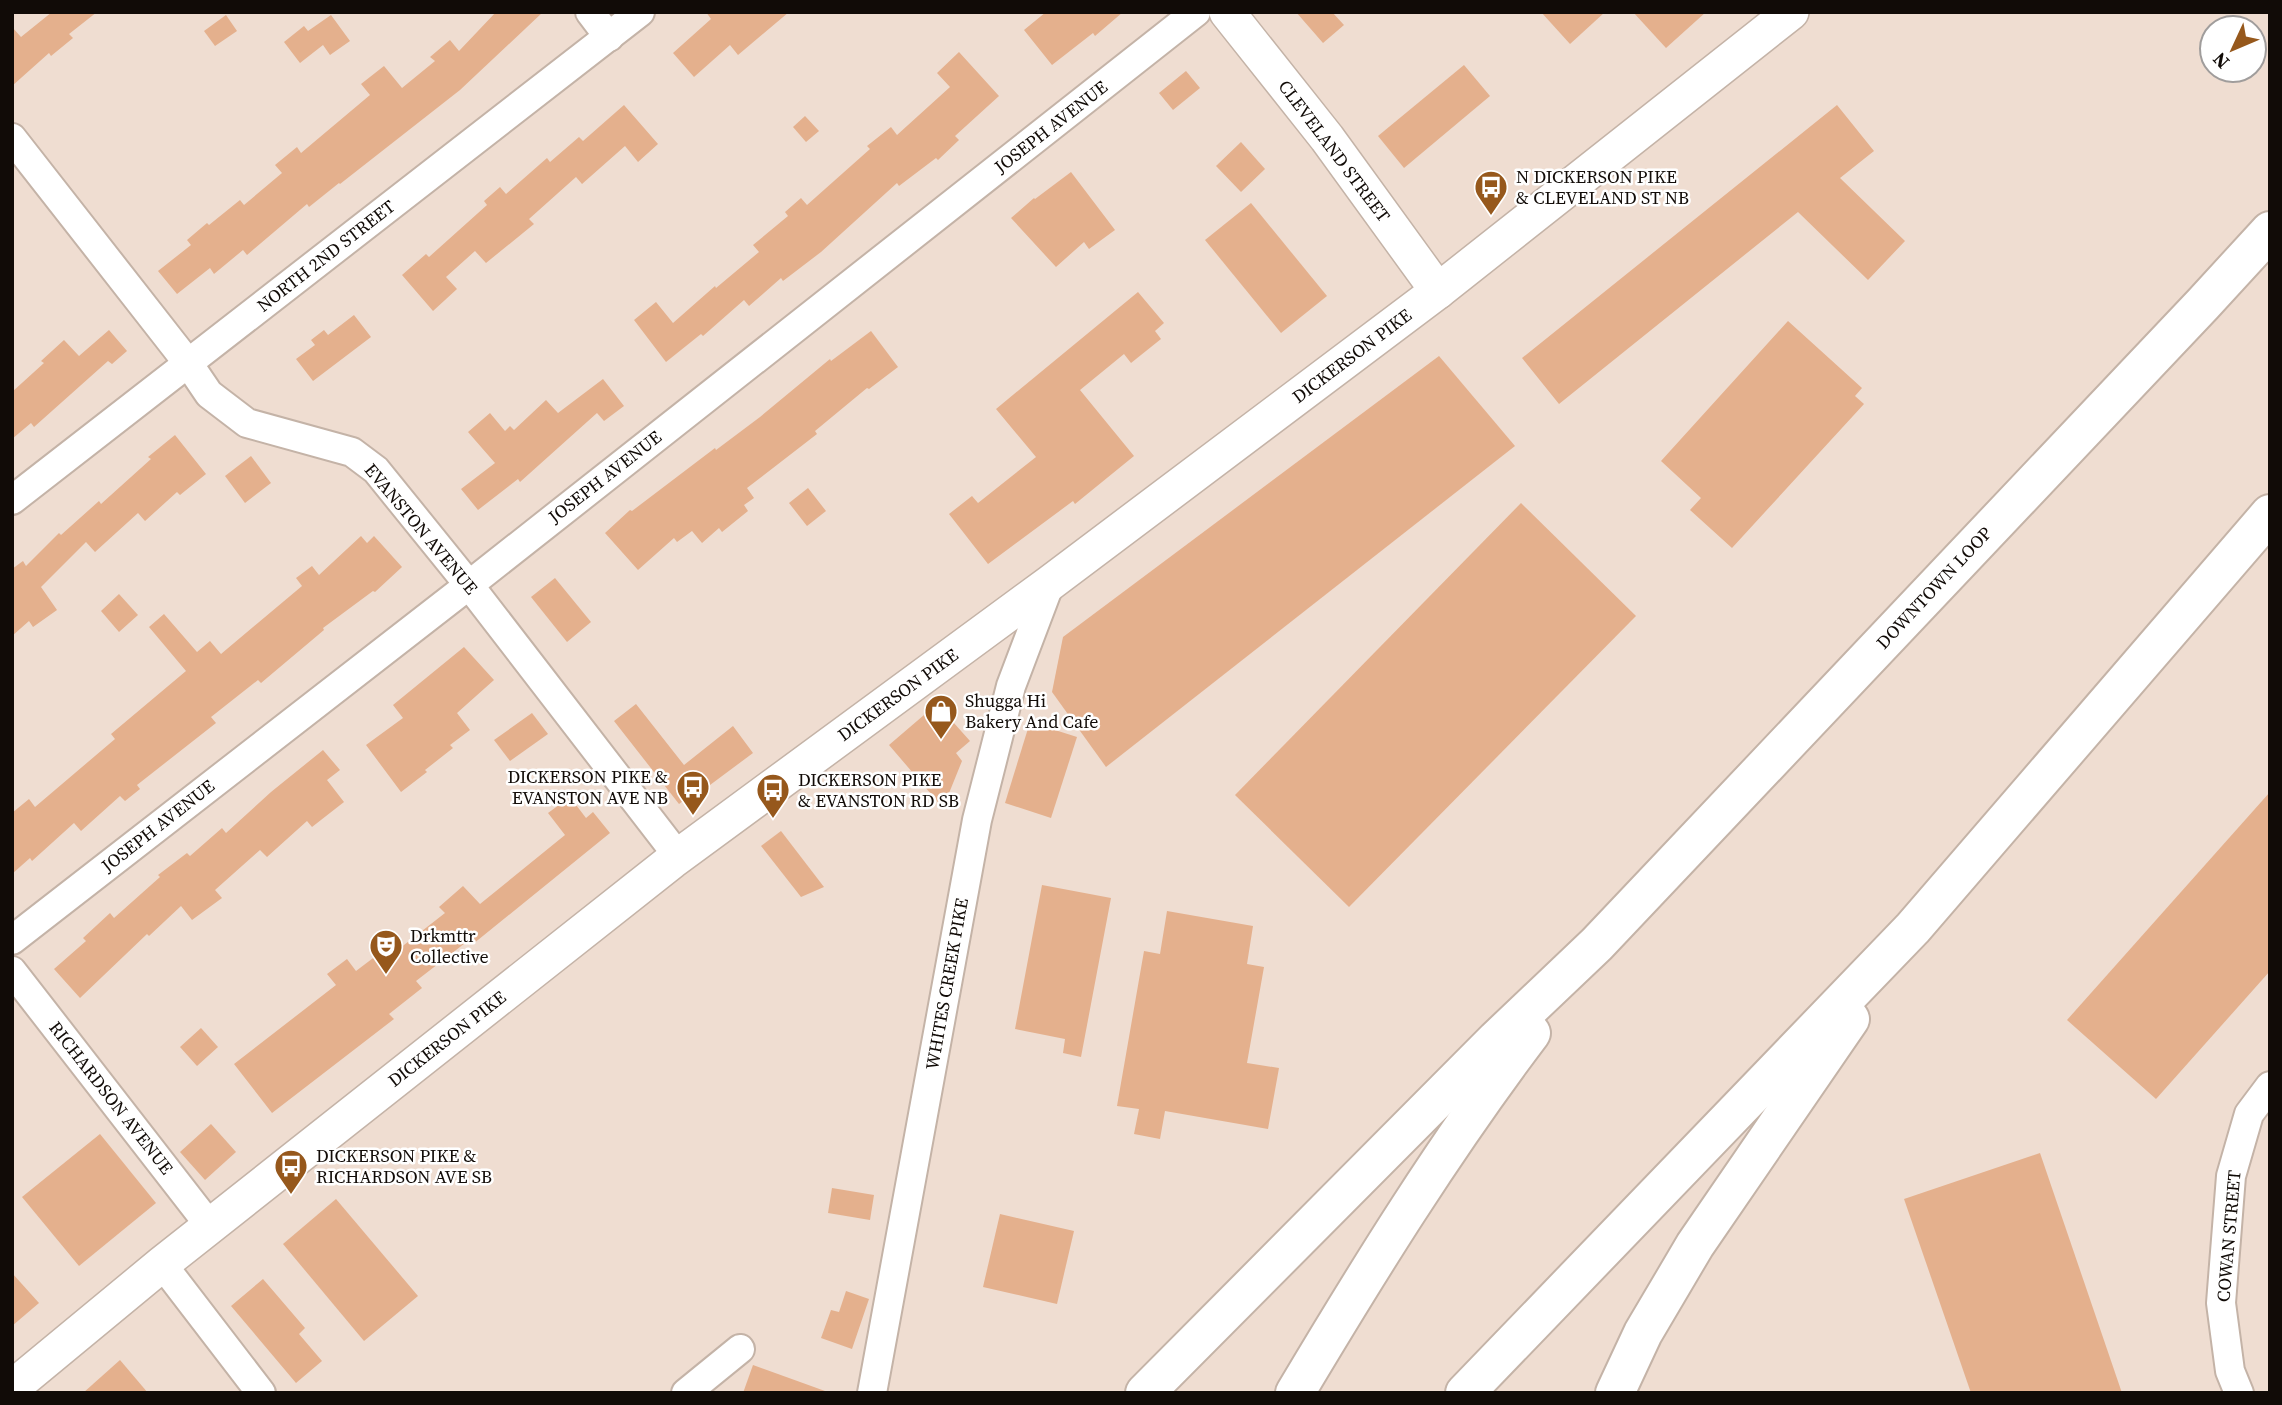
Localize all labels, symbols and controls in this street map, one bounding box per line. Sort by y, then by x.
north arrow [2198,14,2268,84]
text: N [2207,47,2235,75]
street label: JOSEPH AVENUE [988,74,1113,179]
street label: CLEVELAND STREET [1273,74,1396,227]
place label: N DICKERSON PIKE & CLEVELAND ST NB [1516,164,1689,210]
bus stop icon: N DICKERSON PIKE & CLEVELAND ST NB [1472,168,1510,217]
street label: NORTH 2ND STREET [251,194,400,317]
street label: DICKERSON PIKE [1287,302,1417,409]
street label: JOSEPH AVENUE [542,424,667,529]
street label: EVANSTON AVENUE [359,458,484,600]
street label: DOWNTOWN LOOP [1870,521,1997,654]
street label: DICKERSON PIKE [832,642,963,747]
place label: Shugga Hi Bakery And Cafe [965,688,1098,734]
shop icon: Shugga Hi Bakery And Cafe [922,692,960,741]
place label: DICKERSON PIKE & EVANSTON AVE NB [507,764,668,810]
place label: DICKERSON PIKE & EVANSTON RD SB [798,767,959,813]
bus stop icon: DICKERSON PIKE & EVANSTON AVE NB [674,768,712,817]
bus stop icon: DICKERSON PIKE & EVANSTON RD SB [754,771,792,820]
street label: JOSEPH AVENUE [95,773,220,878]
street label: WHITES CREEK PIKE [919,896,974,1072]
place label: Drkmttr Collective [410,923,489,969]
theatre icon: Drkmttr Collective [367,927,405,976]
street label: DICKERSON PIKE [382,985,511,1093]
street label: RICHARDSON AVENUE [44,1016,179,1180]
place label: DICKERSON PIKE & RICHARDSON AVE SB [316,1143,492,1189]
bus stop icon: DICKERSON PIKE & RICHARDSON AVE SB [272,1147,310,1196]
street label: COWAN STREET [2210,1169,2247,1303]

